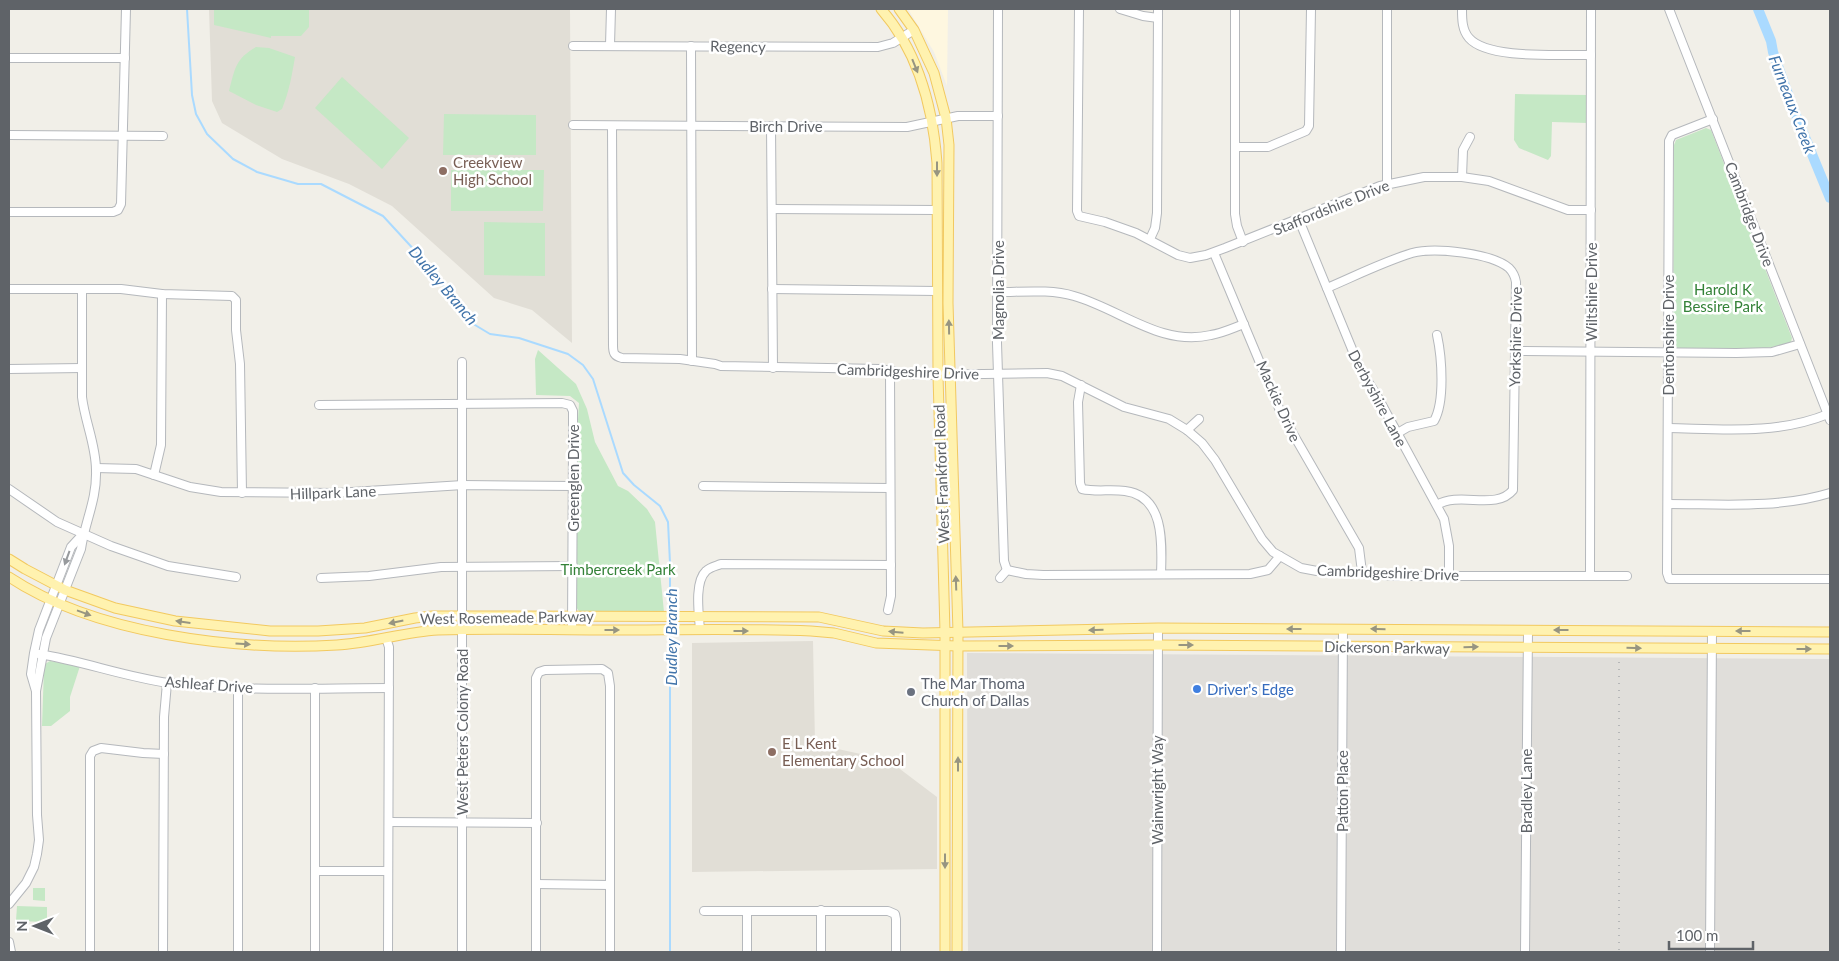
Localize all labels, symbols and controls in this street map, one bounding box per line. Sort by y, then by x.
street label: Regency [710,37,766,55]
water label: Furneaux Creek [1766,52,1821,156]
one-way arrow [912,59,920,74]
street label: Birch Drive [749,117,823,135]
place label: Creekview High School [453,153,532,188]
street label: Cambridge Drive [1722,159,1778,269]
one-way arrow [933,162,941,178]
marker: Creekview High School [437,165,449,177]
street label: Staffordshire Drive [1270,176,1392,238]
street label: Magnolia Drive [989,240,1007,340]
water label: Dudley Branch [405,242,483,328]
street label: Wiltshire Drive [1582,242,1600,342]
street label: Dentonshire Drive [1659,275,1677,395]
park label: Harold K Bessire Park [1683,280,1764,315]
street label: Yorkshire Drive [1505,287,1525,387]
one-way arrow [945,318,953,334]
street label: Derbyshire Lane [1345,346,1411,450]
street label: Mackie Drive [1253,358,1305,444]
street label: Cambridgeshire Drive [837,360,980,382]
street label: West Frankford Road [930,404,952,544]
street label: Greenglen Drive [564,424,582,532]
street label: Hillpark Lane [290,481,376,502]
one-way arrow [63,551,71,566]
park label: Timbercreek Park [560,560,676,578]
street label: Cambridgeshire Drive [1317,561,1460,583]
one-way arrow [952,575,960,591]
water label: Dudley Branch [661,588,680,686]
street label: West Rosemeade Parkway [420,606,594,628]
one-way arrow [77,609,92,617]
one-way arrow [174,618,190,626]
one-way arrow [388,618,404,626]
one-way arrow [1286,625,1302,633]
one-way arrow [1369,625,1385,633]
one-way arrow [604,626,620,634]
one-way arrow [1088,626,1104,634]
one-way arrow [1552,626,1568,634]
one-way arrow [733,627,749,635]
one-way arrow [1734,627,1750,635]
one-way arrow [888,628,904,636]
street label: Dickerson Parkway [1324,637,1450,657]
one-way arrow [235,640,251,648]
one-way arrow [1178,641,1194,649]
one-way arrow [998,642,1014,650]
one-way arrow [1463,643,1479,651]
one-way arrow [1626,644,1642,652]
one-way arrow [1796,645,1812,653]
street label: West Peters Colony Road [453,649,471,815]
street label: Ashleaf Drive [164,672,254,696]
place label: The Mar Thoma Church of Dallas [921,674,1029,709]
place label: Driver's Edge [1207,680,1294,698]
marker: Driver's Edge [1191,683,1203,695]
marker: The Mar Thoma Church of Dallas [905,686,917,698]
place label: E L Kent Elementary School [782,734,904,769]
street label: Wainwright Way [1148,735,1166,845]
marker: E L Kent Elementary School [766,746,778,758]
street label: Bradley Lane [1517,749,1535,833]
street label: Patton Place [1333,750,1351,832]
one-way arrow [954,755,962,771]
one-way arrow [941,853,949,869]
north arrow [10,901,60,951]
scale bar [1669,918,1753,950]
text: N [13,921,30,931]
text: 100 m [1676,926,1718,944]

